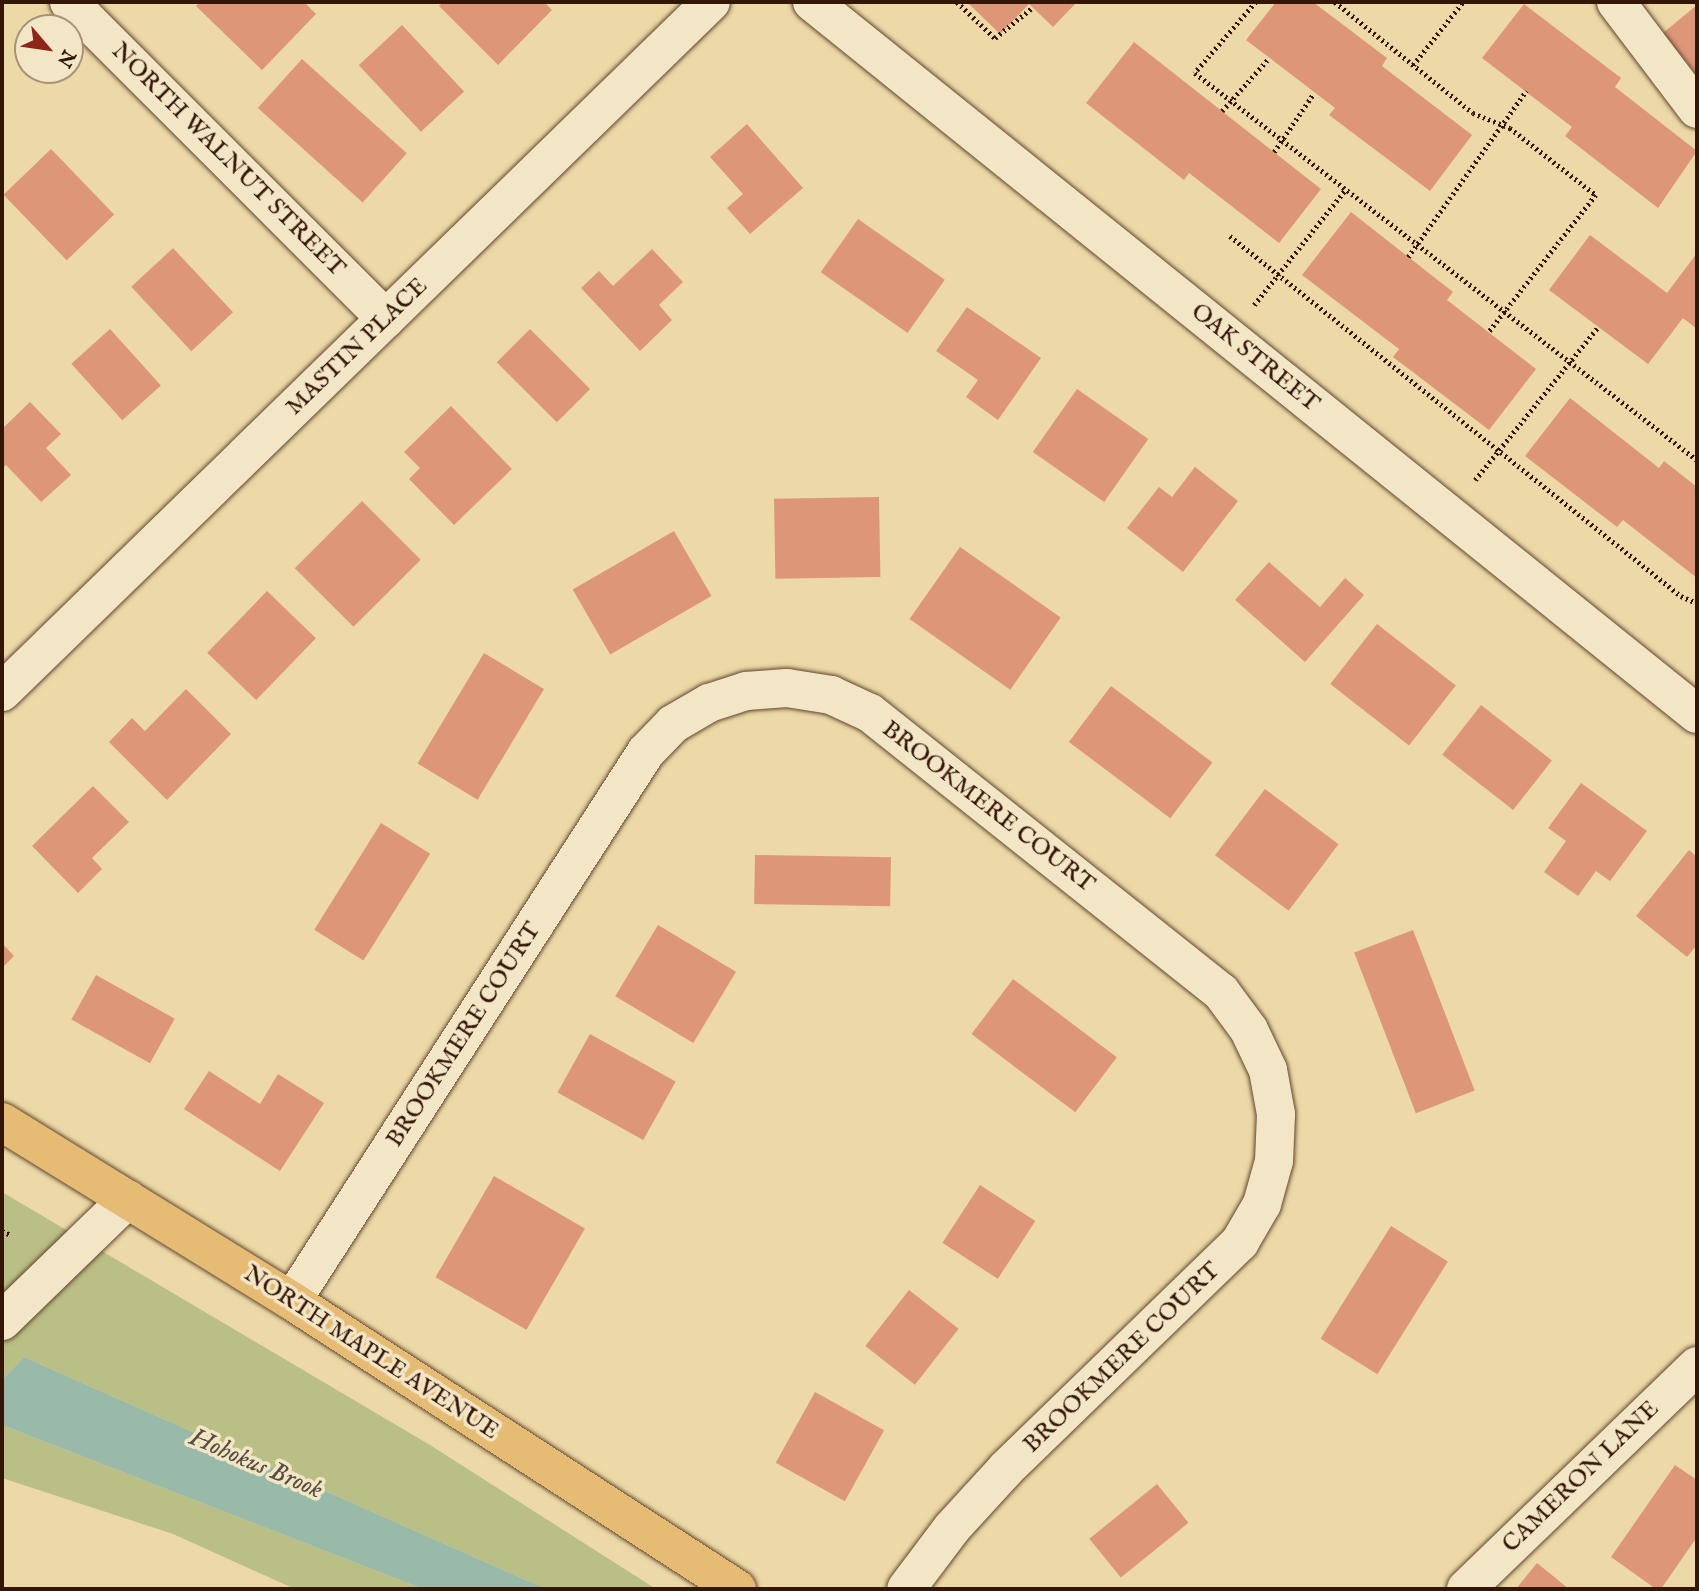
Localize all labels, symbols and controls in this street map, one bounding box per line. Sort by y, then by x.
north arrow [14,14,84,84]
street label: NORTH WALNUT STREET [105,37,351,283]
text: N [51,45,80,71]
street label: MASTIN PLACE [280,272,434,422]
street label: OAK STREET [1185,297,1325,419]
street label: BROOKMERE COURT [876,715,1100,899]
street label: BROOKMERE COURT [381,917,547,1153]
street label: BROOKMERE COURT [1018,1257,1226,1459]
street label: NORTH MAPLE AVENUE [238,1260,504,1446]
street label: CAMERON LANE [1497,1395,1665,1559]
water label: Hohokus Brook [185,1422,327,1506]

